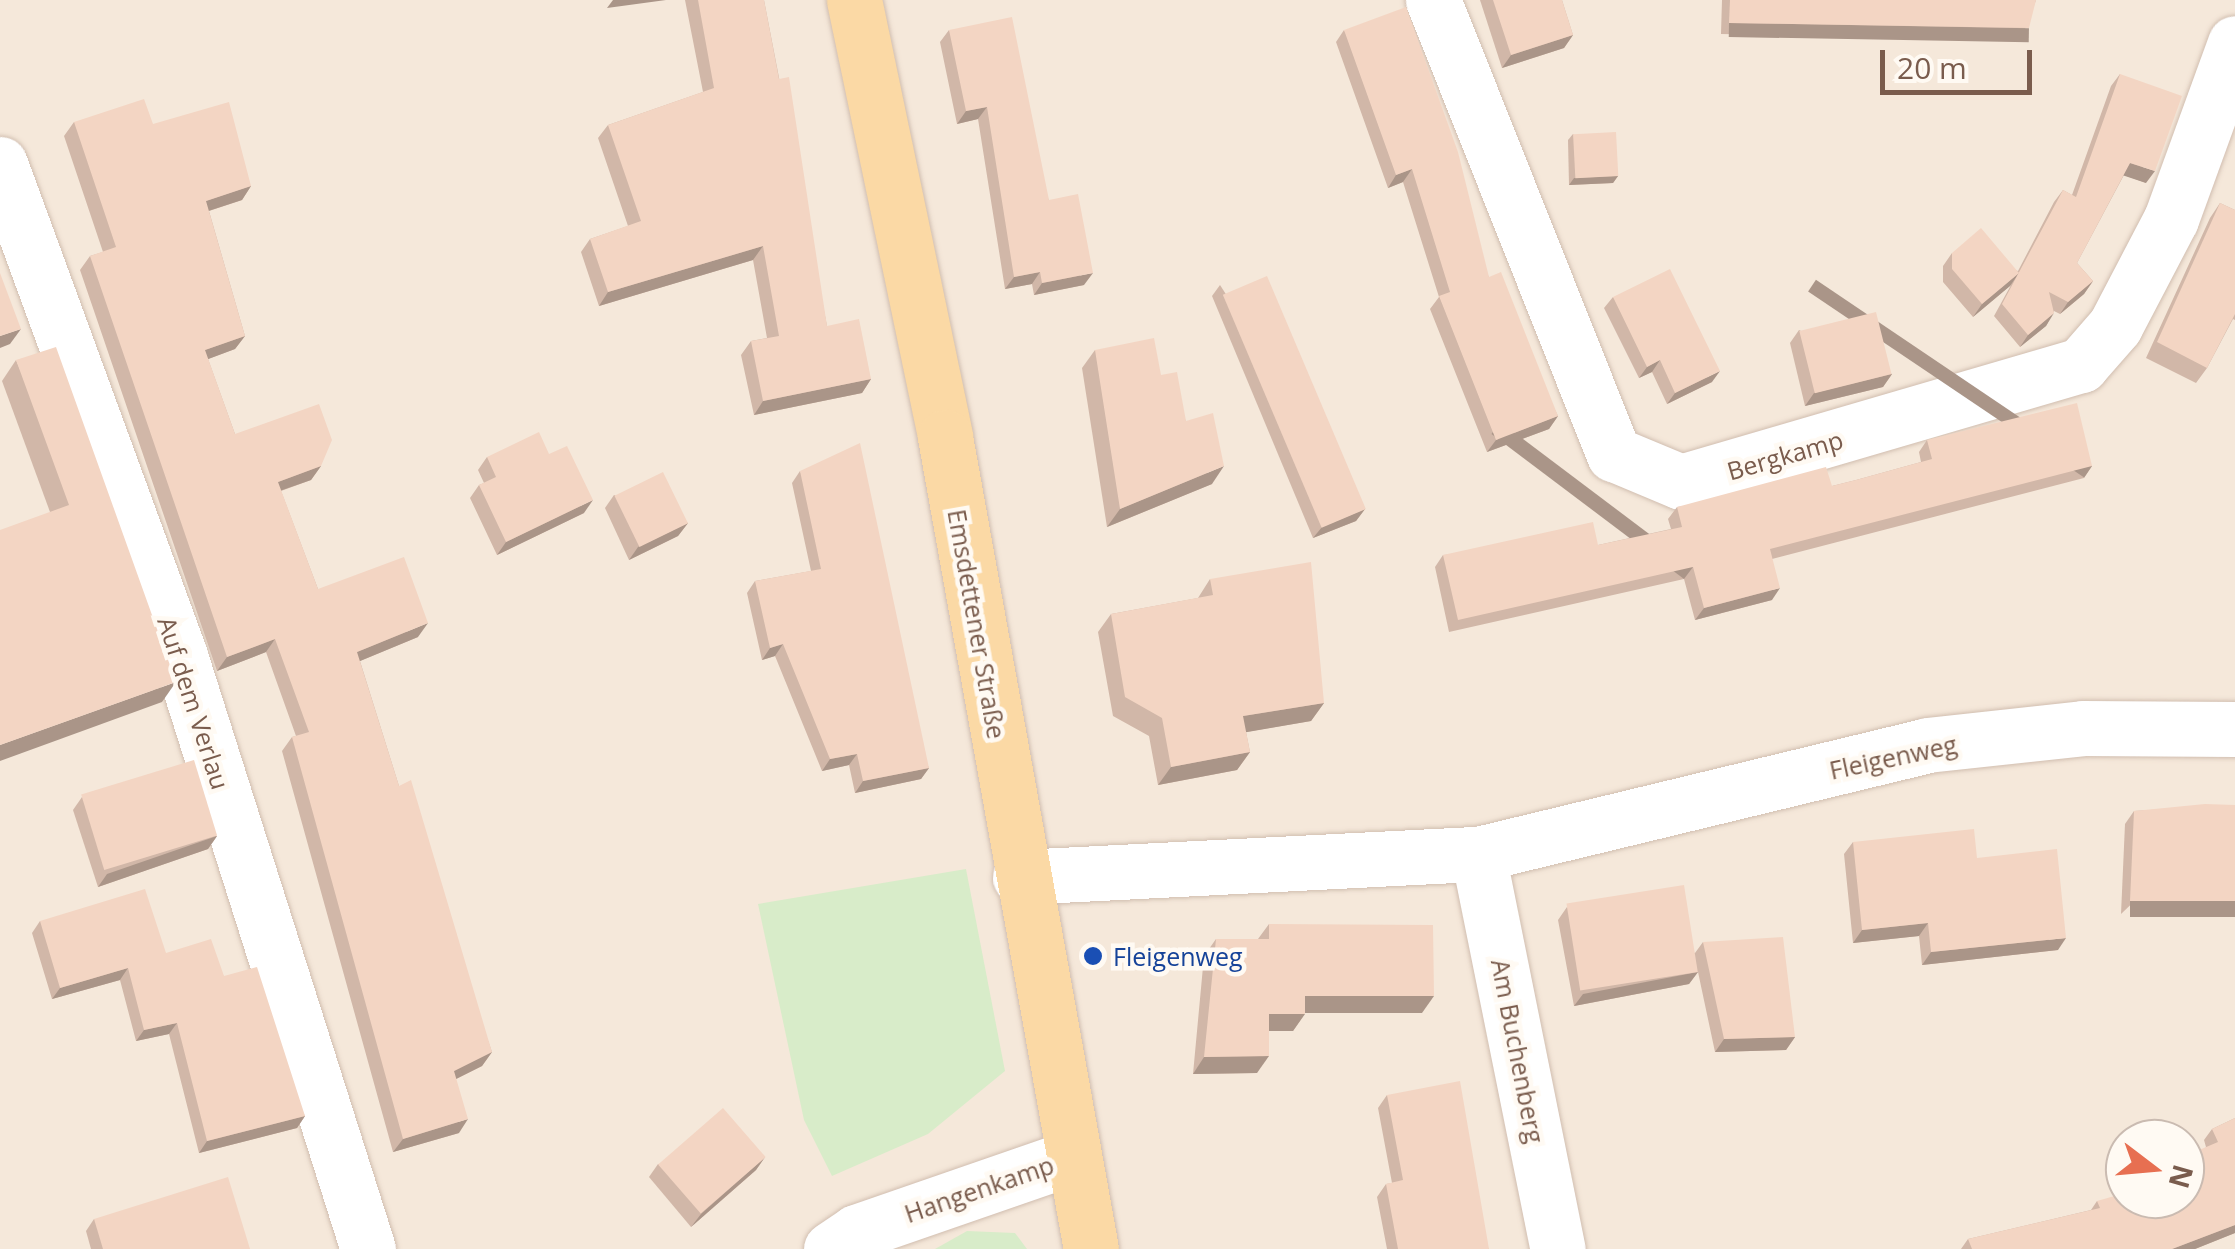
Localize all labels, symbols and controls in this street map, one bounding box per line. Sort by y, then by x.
scale bar [1885,30,2038,92]
text: 20 m [1897,47,1967,88]
street label: Bergkamp [1723,424,1847,486]
street label: Emsdettener Straße [942,507,1012,741]
street label: Auf dem Verlau [152,613,236,793]
street label: Fleigenweg [1827,729,1959,785]
place label: Fleigenweg [1113,941,1242,971]
marker: Fleigenweg [1082,945,1104,967]
street label: Am Buchenberg [1485,956,1551,1146]
north arrow [2105,1119,2205,1219]
street label: Hangenkamp [900,1149,1058,1229]
text: N [2161,1161,2203,1193]

